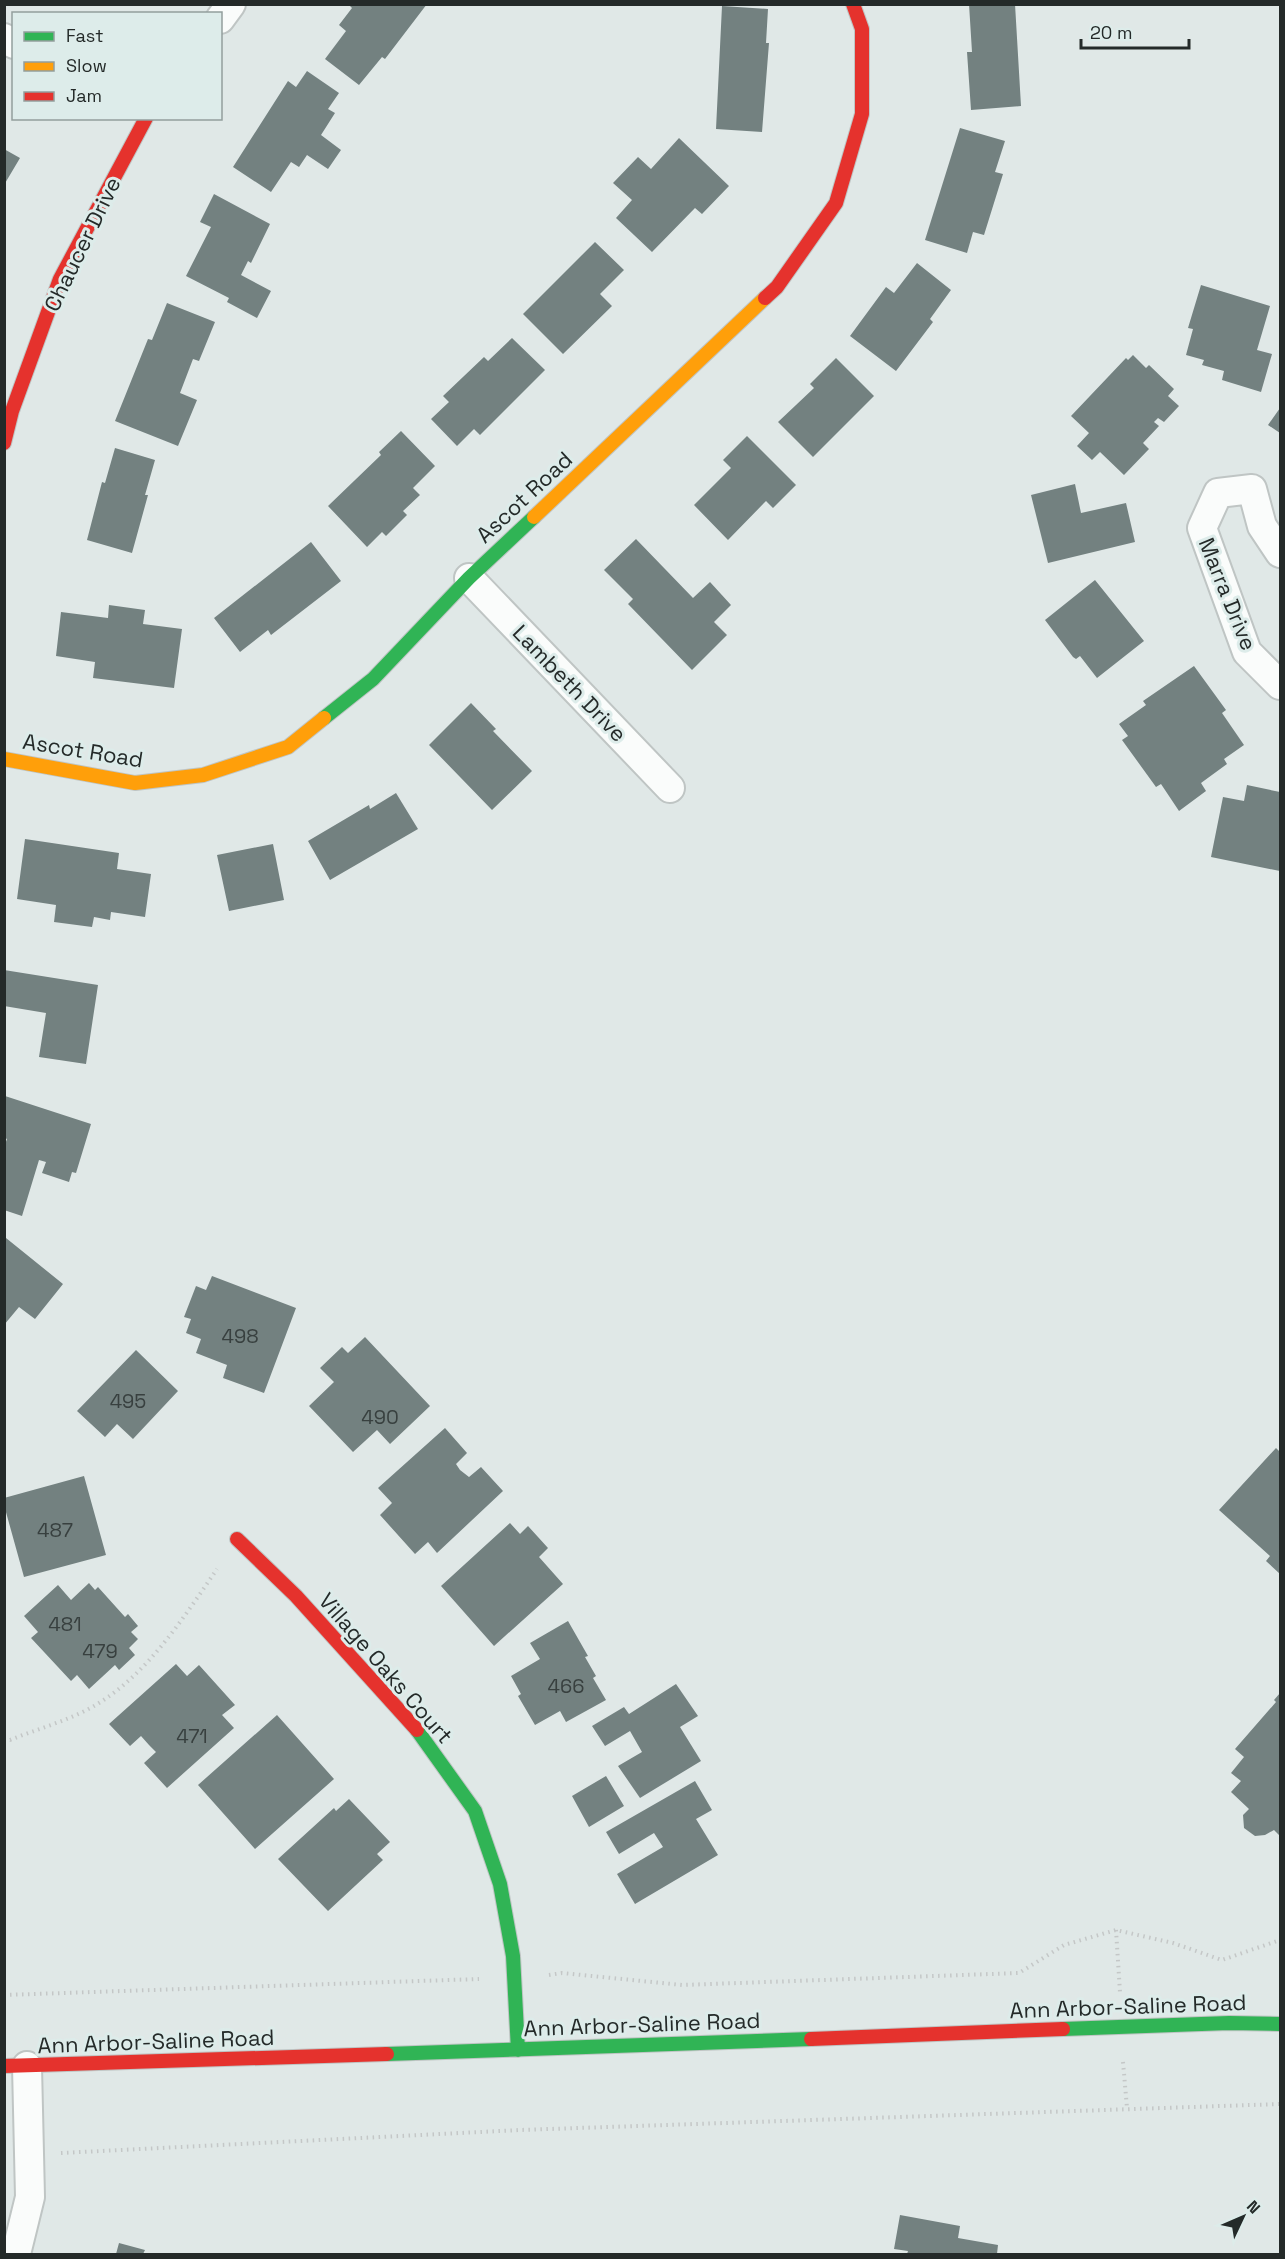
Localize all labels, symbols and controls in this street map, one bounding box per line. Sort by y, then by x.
legend [12,12,222,120]
scale bar [1081,12,1189,50]
text: 20 m [1090,21,1133,44]
text: Fast [66,24,103,47]
text: Slow [66,54,107,77]
text: Jam [66,84,102,107]
street label: Chaucer Drive [37,172,127,316]
street label: Ascot Road [470,445,578,549]
street label: Marra Drive [1193,534,1263,654]
street label: Lambeth Drive [507,618,633,748]
street label: Ascot Road [21,727,145,773]
house number: 498 [221,1323,259,1349]
house number: 495 [110,1388,146,1414]
house number: 490 [361,1404,399,1430]
house number: 487 [37,1517,73,1543]
street label: Village Oaks Court [313,1587,459,1749]
house number: 481 [48,1611,82,1637]
house number: 479 [82,1638,118,1664]
house number: 466 [548,1673,584,1699]
house number: 471 [176,1723,208,1749]
street label: Ann Arbor-Saline Road [1009,1988,1247,2024]
street label: Ann Arbor-Saline Road [523,2006,761,2042]
street label: Ann Arbor-Saline Road [37,2023,275,2059]
north arrow [1213,2187,1273,2247]
text: N [1242,2196,1265,2218]

